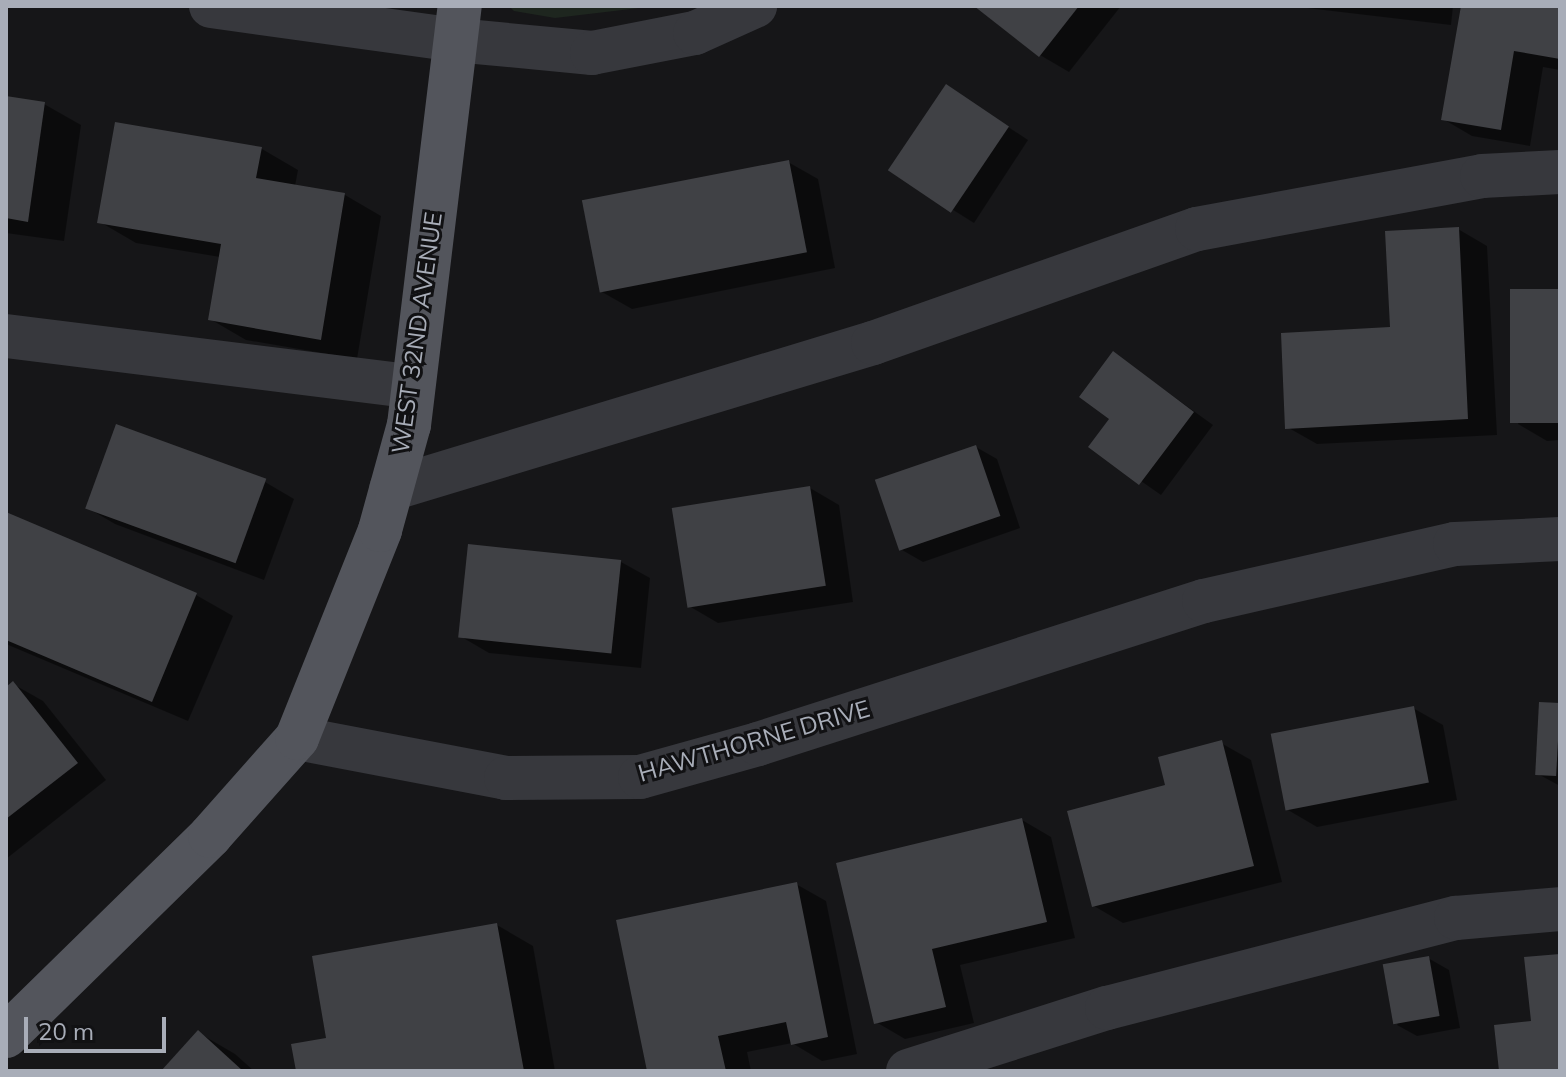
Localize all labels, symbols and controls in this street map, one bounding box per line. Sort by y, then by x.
street label: WEST 32ND AVENUE [386,210,448,456]
street label: HAWTHORNE DRIVE [635,694,873,788]
scale bar [28,1001,170,1051]
text: 20 m [38,1016,94,1046]

